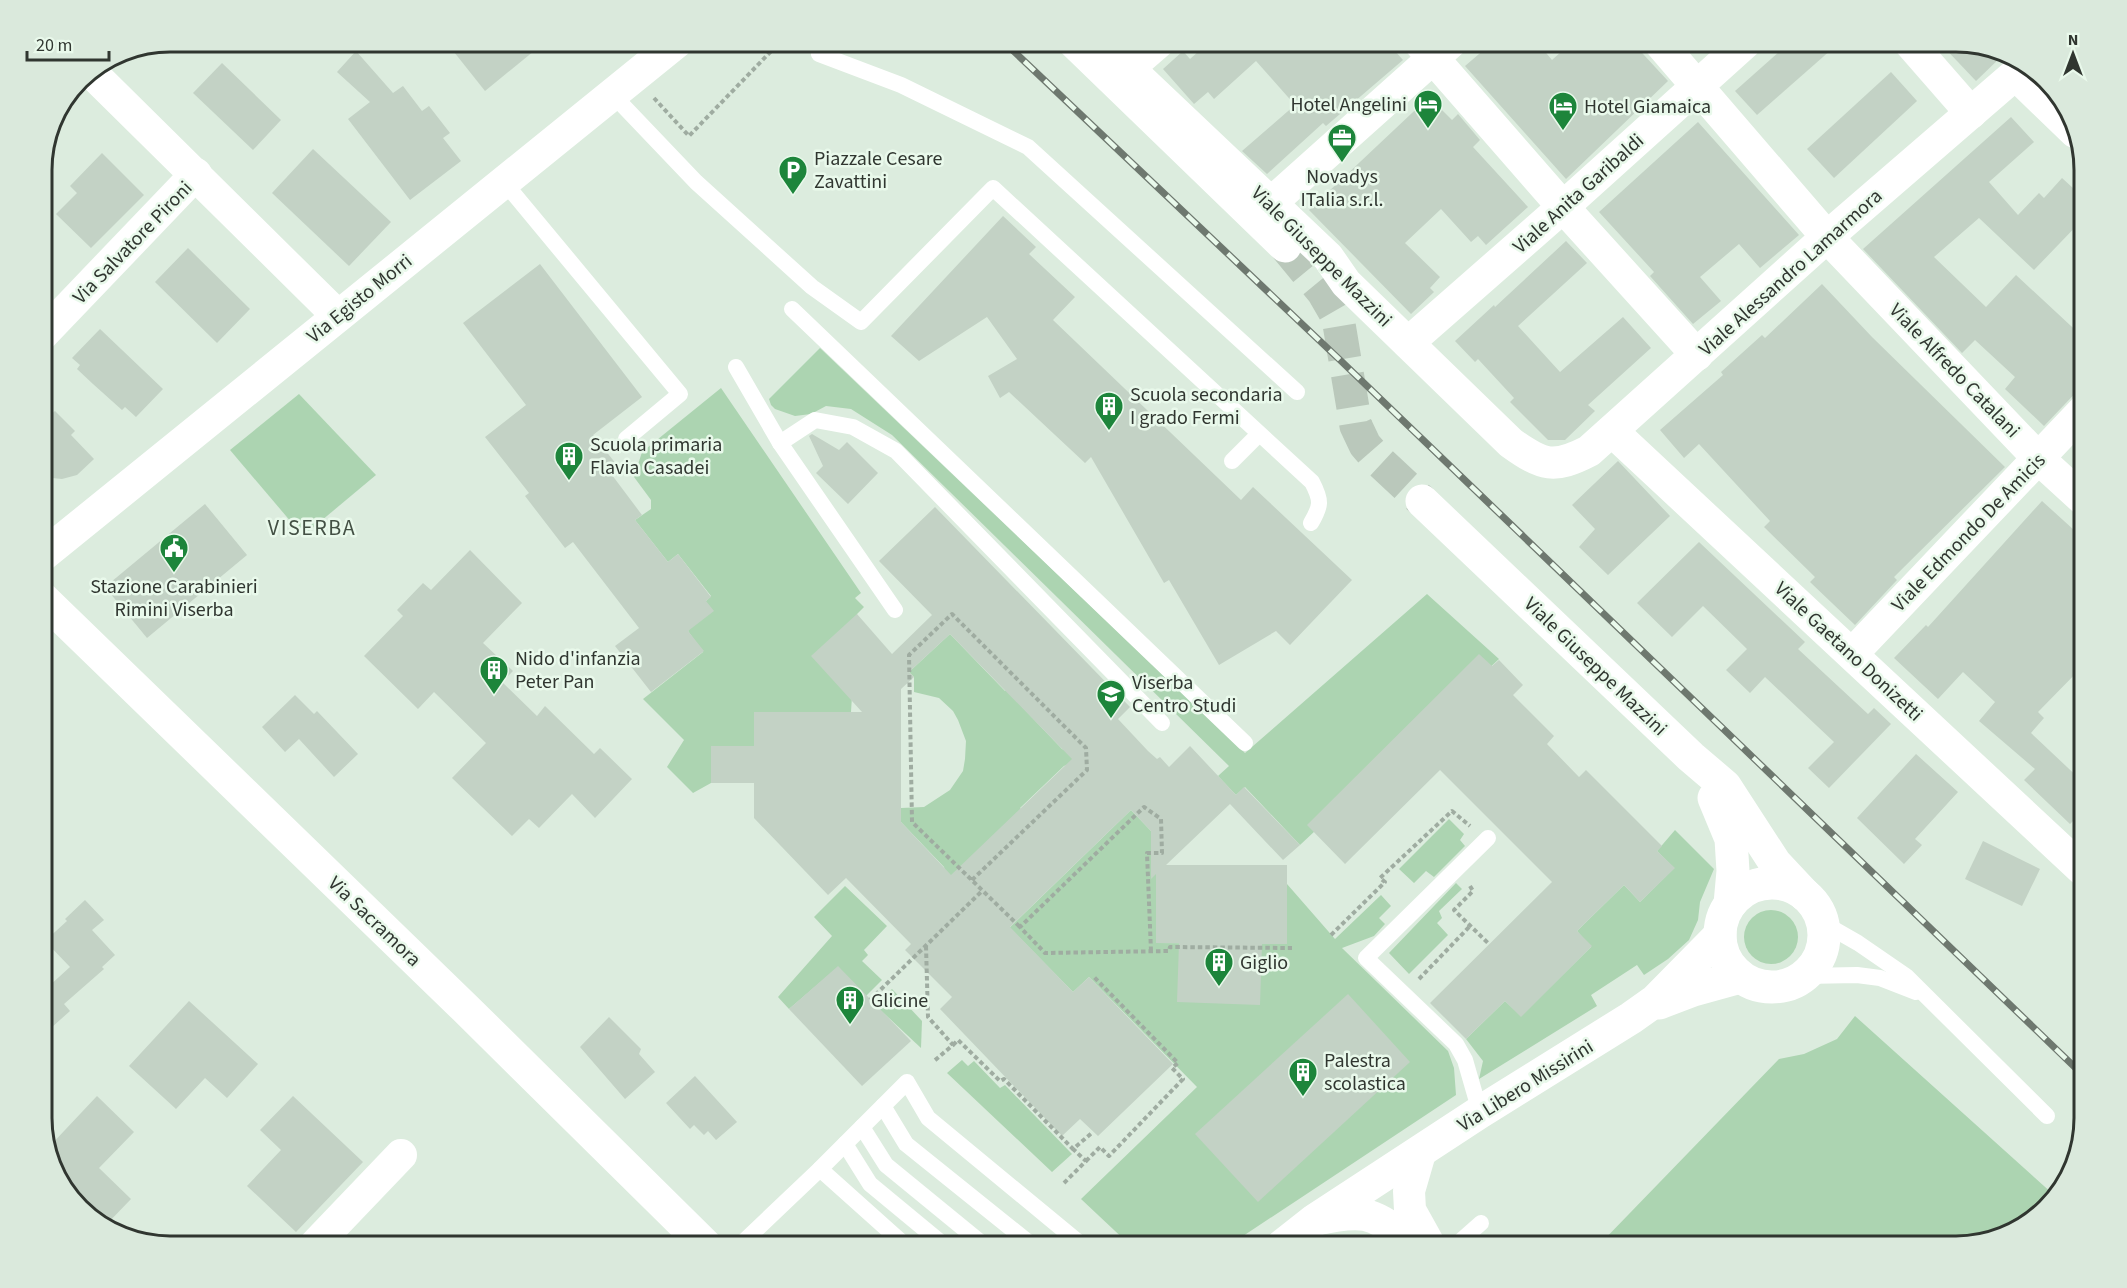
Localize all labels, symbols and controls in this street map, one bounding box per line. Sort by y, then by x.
scale bar [27,24,110,62]
north arrow [2043,24,2103,84]
text: N [2068,29,2078,51]
text: 20 m [36,33,72,58]
hotel icon: Hotel Angelini [1412,88,1444,130]
hotel icon: Hotel Giamaica [1547,90,1579,132]
place label: Hotel Angelini [1291,91,1407,119]
place label: Hotel Giamaica [1584,93,1711,121]
office icon: Novadys ITalia s.r.l. [1326,122,1358,164]
street label: Viale Anita Garibaldi [1507,127,1650,260]
place label: Piazzale Cesare Zavattini [814,145,943,196]
parking icon: Piazzale Cesare Zavattini [777,154,809,196]
place label: Novadys ITalia s.r.l. [1301,163,1383,214]
street label: Via Salvatore Pironi [67,175,199,311]
street label: Viale Giuseppe Mazzini [1244,180,1398,334]
street label: Viale Alessandro Lamarmora [1693,183,1888,363]
street label: Via Egisto Morri [301,248,418,350]
street label: Viale Alfredo Catalani [1883,297,2026,444]
place label: Scuola secondaria I grado Fermi [1130,381,1283,432]
building icon: Scuola secondaria I grado Fermi [1093,390,1125,432]
place label: Scuola primaria Flavia Casadei [590,431,722,482]
building icon: Scuola primaria Flavia Casadei [553,440,585,482]
street label: Viale Edmondo De Amicis [1885,447,2052,618]
district label: VISERBA [268,512,356,544]
public building icon: Stazione Carabinieri Rimini Viserba [158,532,190,574]
place label: Stazione Carabinieri Rimini Viserba [90,573,258,624]
street label: Viale Gaetano Donizetti [1768,575,1929,728]
street label: Viale Giuseppe Mazzini [1518,591,1673,743]
place label: Nido d'infanzia Peter Pan [515,645,641,696]
building icon: Nido d'infanzia Peter Pan [478,654,510,696]
place label: Viserba Centro Studi [1132,669,1237,720]
school or university icon: Viserba Centro Studi [1095,678,1127,720]
street label: Via Sacramora [322,870,427,973]
building icon: Giglio [1203,946,1235,988]
place label: Giglio [1240,949,1288,977]
building icon: Glicine [834,984,866,1026]
place label: Glicine [871,987,928,1015]
street label: Via Libero Missirini [1452,1033,1599,1139]
place label: Palestra scolastica [1324,1047,1406,1098]
building icon: Palestra scolastica [1287,1056,1319,1098]

